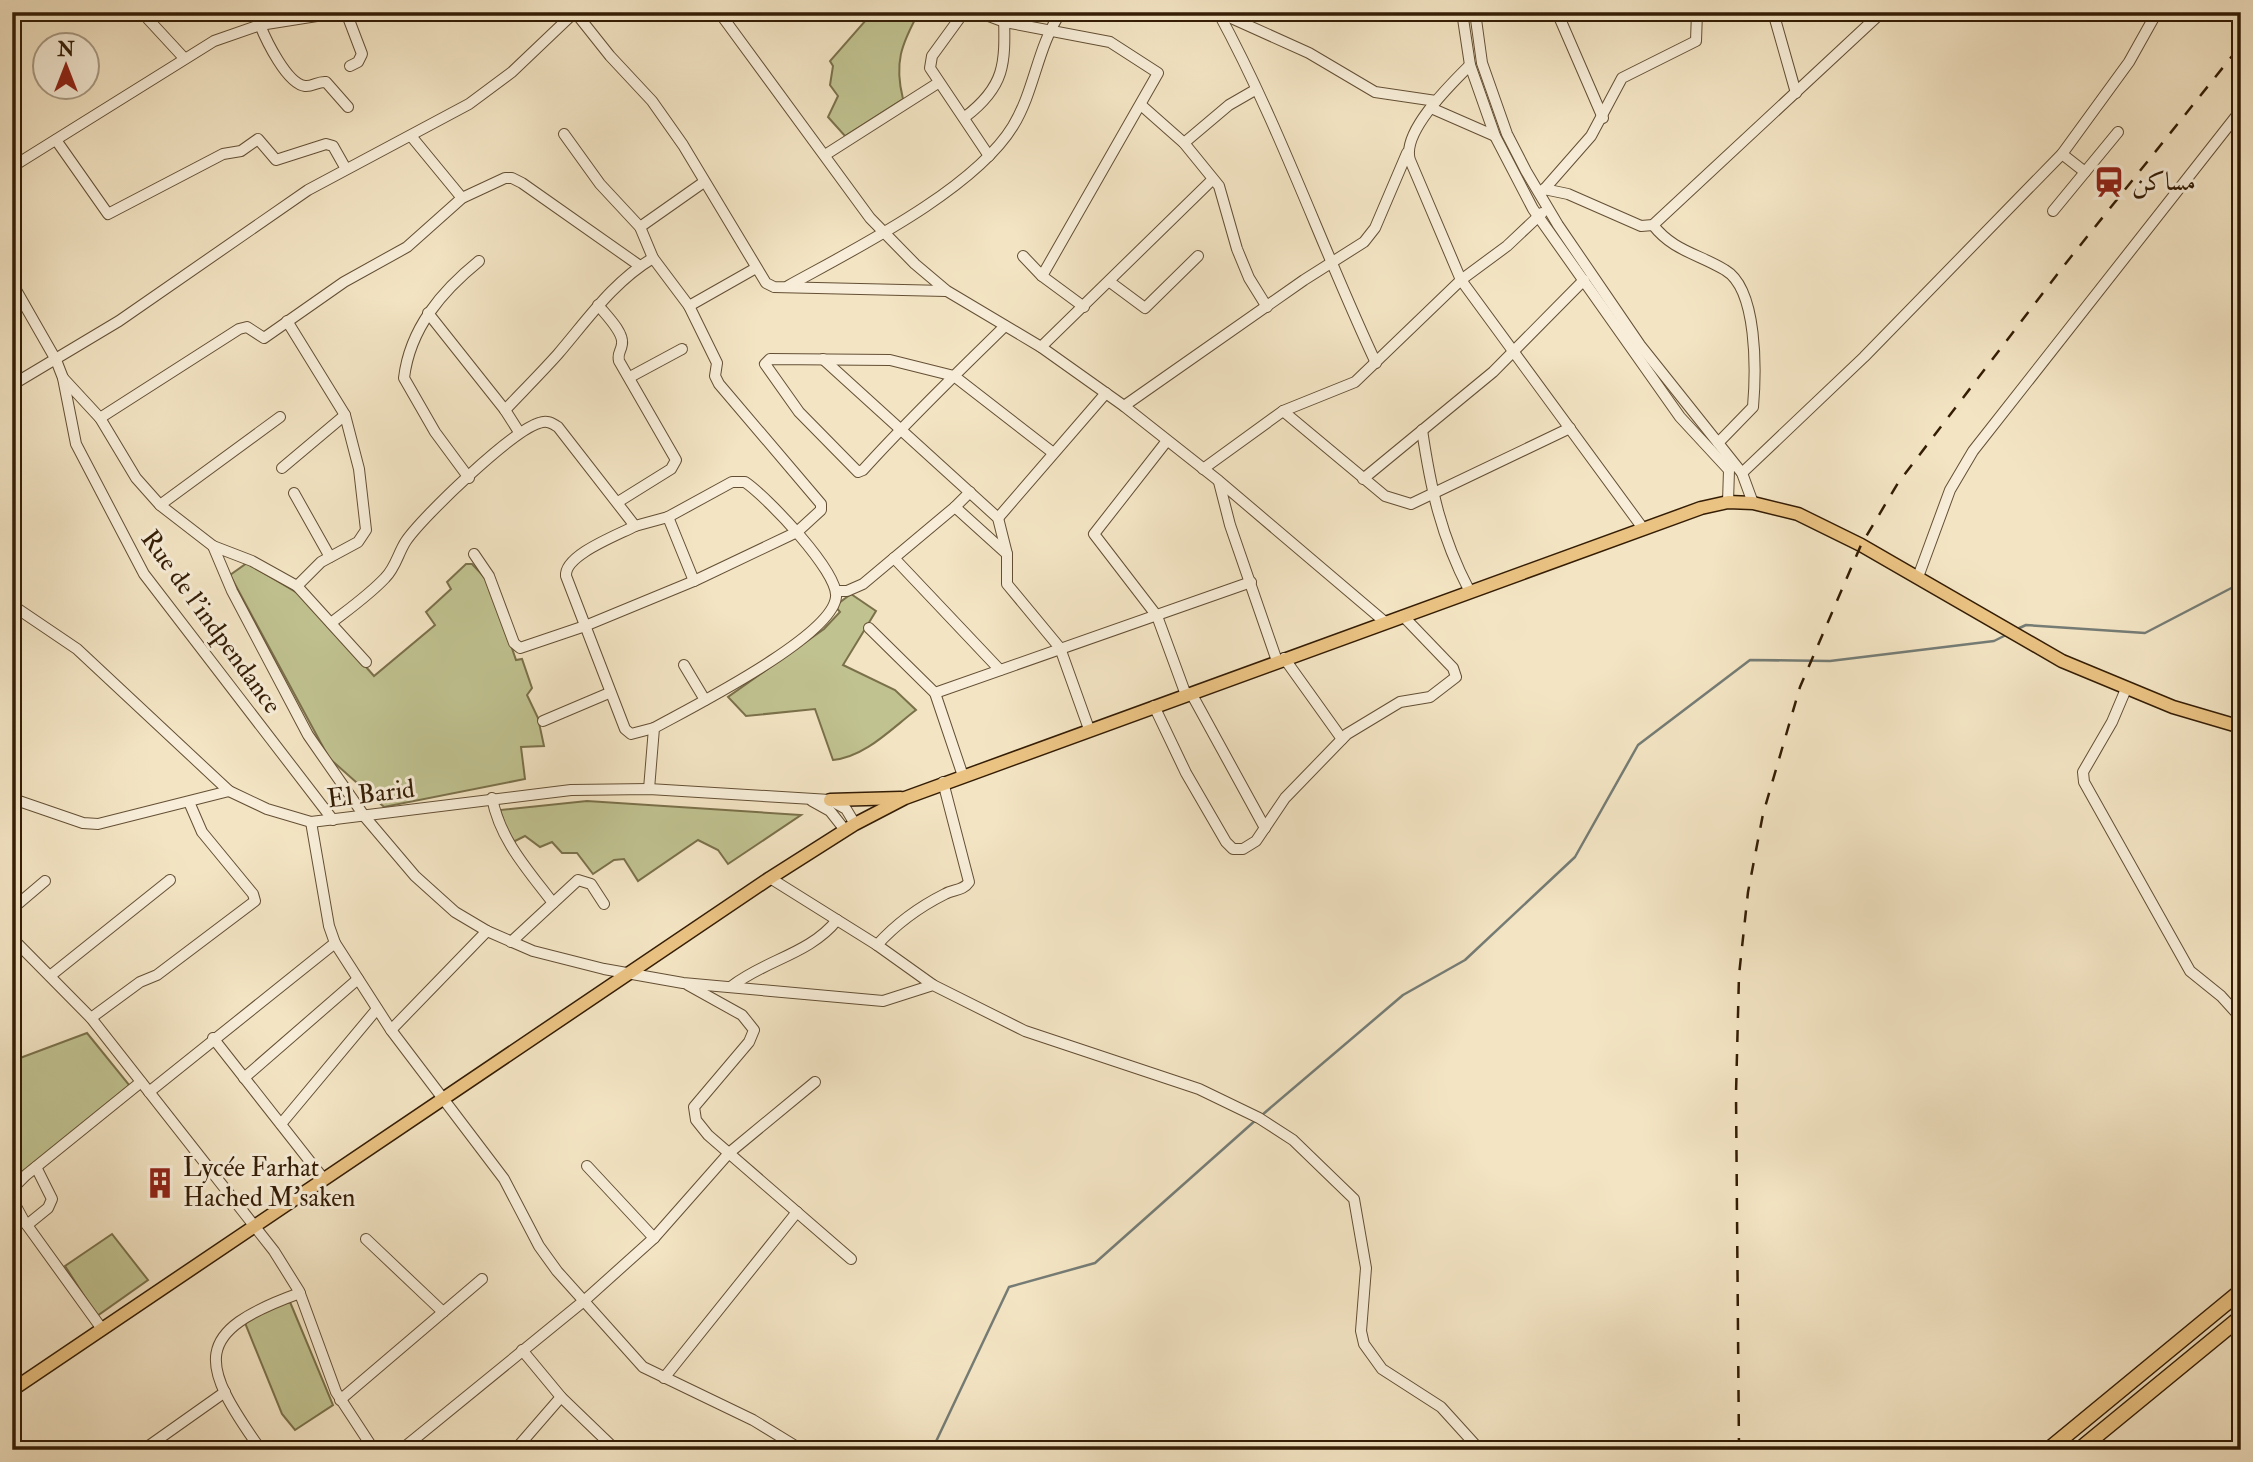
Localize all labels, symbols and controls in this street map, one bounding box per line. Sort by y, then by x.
north arrow [32,32,102,102]
text: N [56,38,75,62]
station icon: مساكن [2092,165,2126,199]
place label: مساكن [2132,166,2196,199]
street label: Rue de l'indpendance [133,524,288,721]
street label: El Barid [325,773,417,815]
place label: Lycée Farhat Hached M'saken [183,1152,356,1214]
building icon: Lycée Farhat Hached M'saken [143,1166,177,1200]

